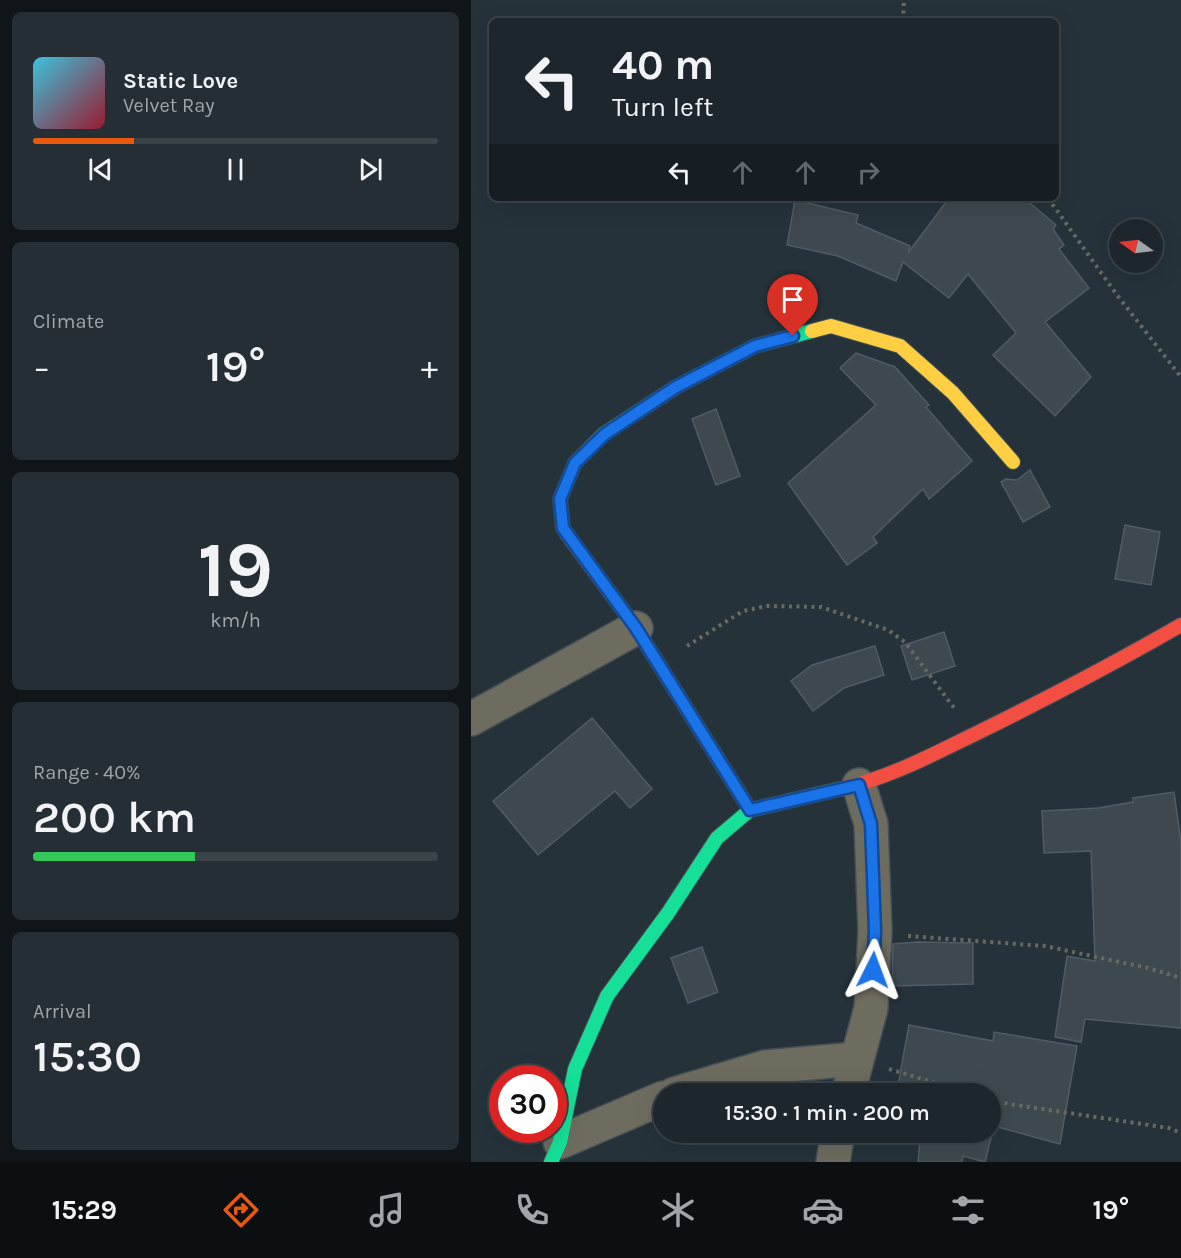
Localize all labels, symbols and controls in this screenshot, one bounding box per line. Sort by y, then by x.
text: 40 m [612,40,714,90]
icon: left [513,42,591,120]
text: Static Love [123,68,238,94]
text: Turn left [612,91,713,123]
text: Velvet Ray [123,94,215,117]
icon: previous [84,153,117,186]
icon: pause [219,153,252,186]
icon: next [354,153,387,186]
icon: left [663,156,696,189]
icon: ahead [726,156,759,189]
icon: ahead [789,156,822,189]
icon: right [852,156,885,189]
north arrow [1109,219,1163,273]
map controls [1109,219,1163,273]
pin [767,274,818,336]
icon: arrive [776,283,809,316]
text: Climate [33,310,104,333]
text: 19° [206,340,265,392]
text: − [33,348,50,386]
text: + [421,348,438,386]
text: 19 [198,524,273,616]
text: km/h [210,609,261,632]
text: Range · 40% [33,761,141,784]
text: 200 km [33,791,196,843]
position arrow [841,938,905,1002]
text: Arrival [33,1000,92,1023]
text: 15:30 [33,1030,142,1082]
speed limit sign: 30 [489,1065,567,1143]
text: 15:30 · 1 min · 200 m [724,1100,930,1126]
icon: directions [220,1189,262,1231]
icon: music [366,1189,408,1231]
icon: phone [511,1189,553,1231]
icon: climate [657,1189,699,1231]
icon: car [802,1189,844,1231]
icon: filters [947,1189,989,1231]
text: 15:29 [52,1194,117,1226]
text: 19° [1093,1194,1129,1226]

